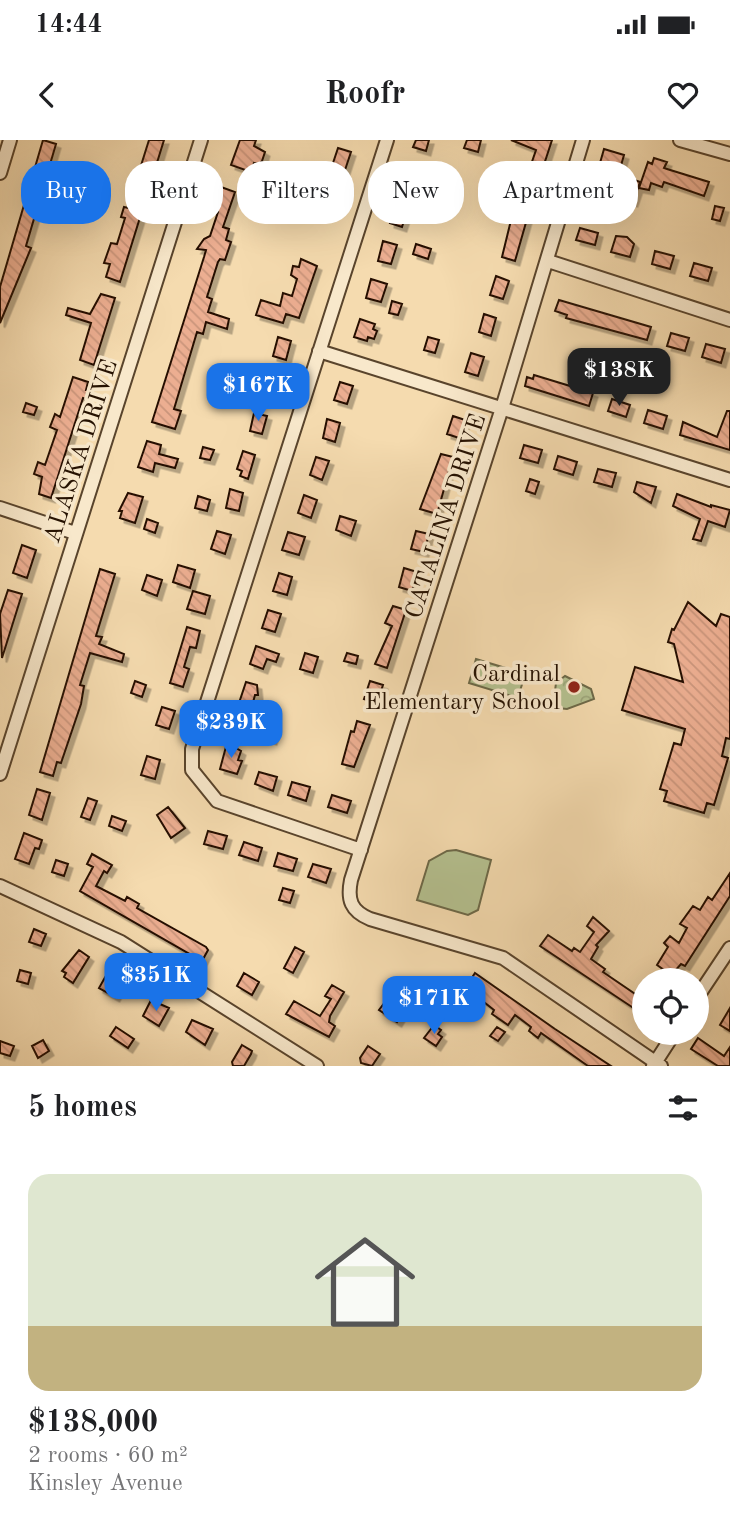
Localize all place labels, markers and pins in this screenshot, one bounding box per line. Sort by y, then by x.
pin: $138K [570,348,668,408]
pin: $167K [209,364,307,423]
place label: Cardinal Elementary School [365,663,560,715]
marker: Cardinal Elementary School [566,679,582,695]
pin: $239K [182,700,280,760]
pin: $351K [107,954,205,1013]
pin: $171K [385,976,483,1036]

